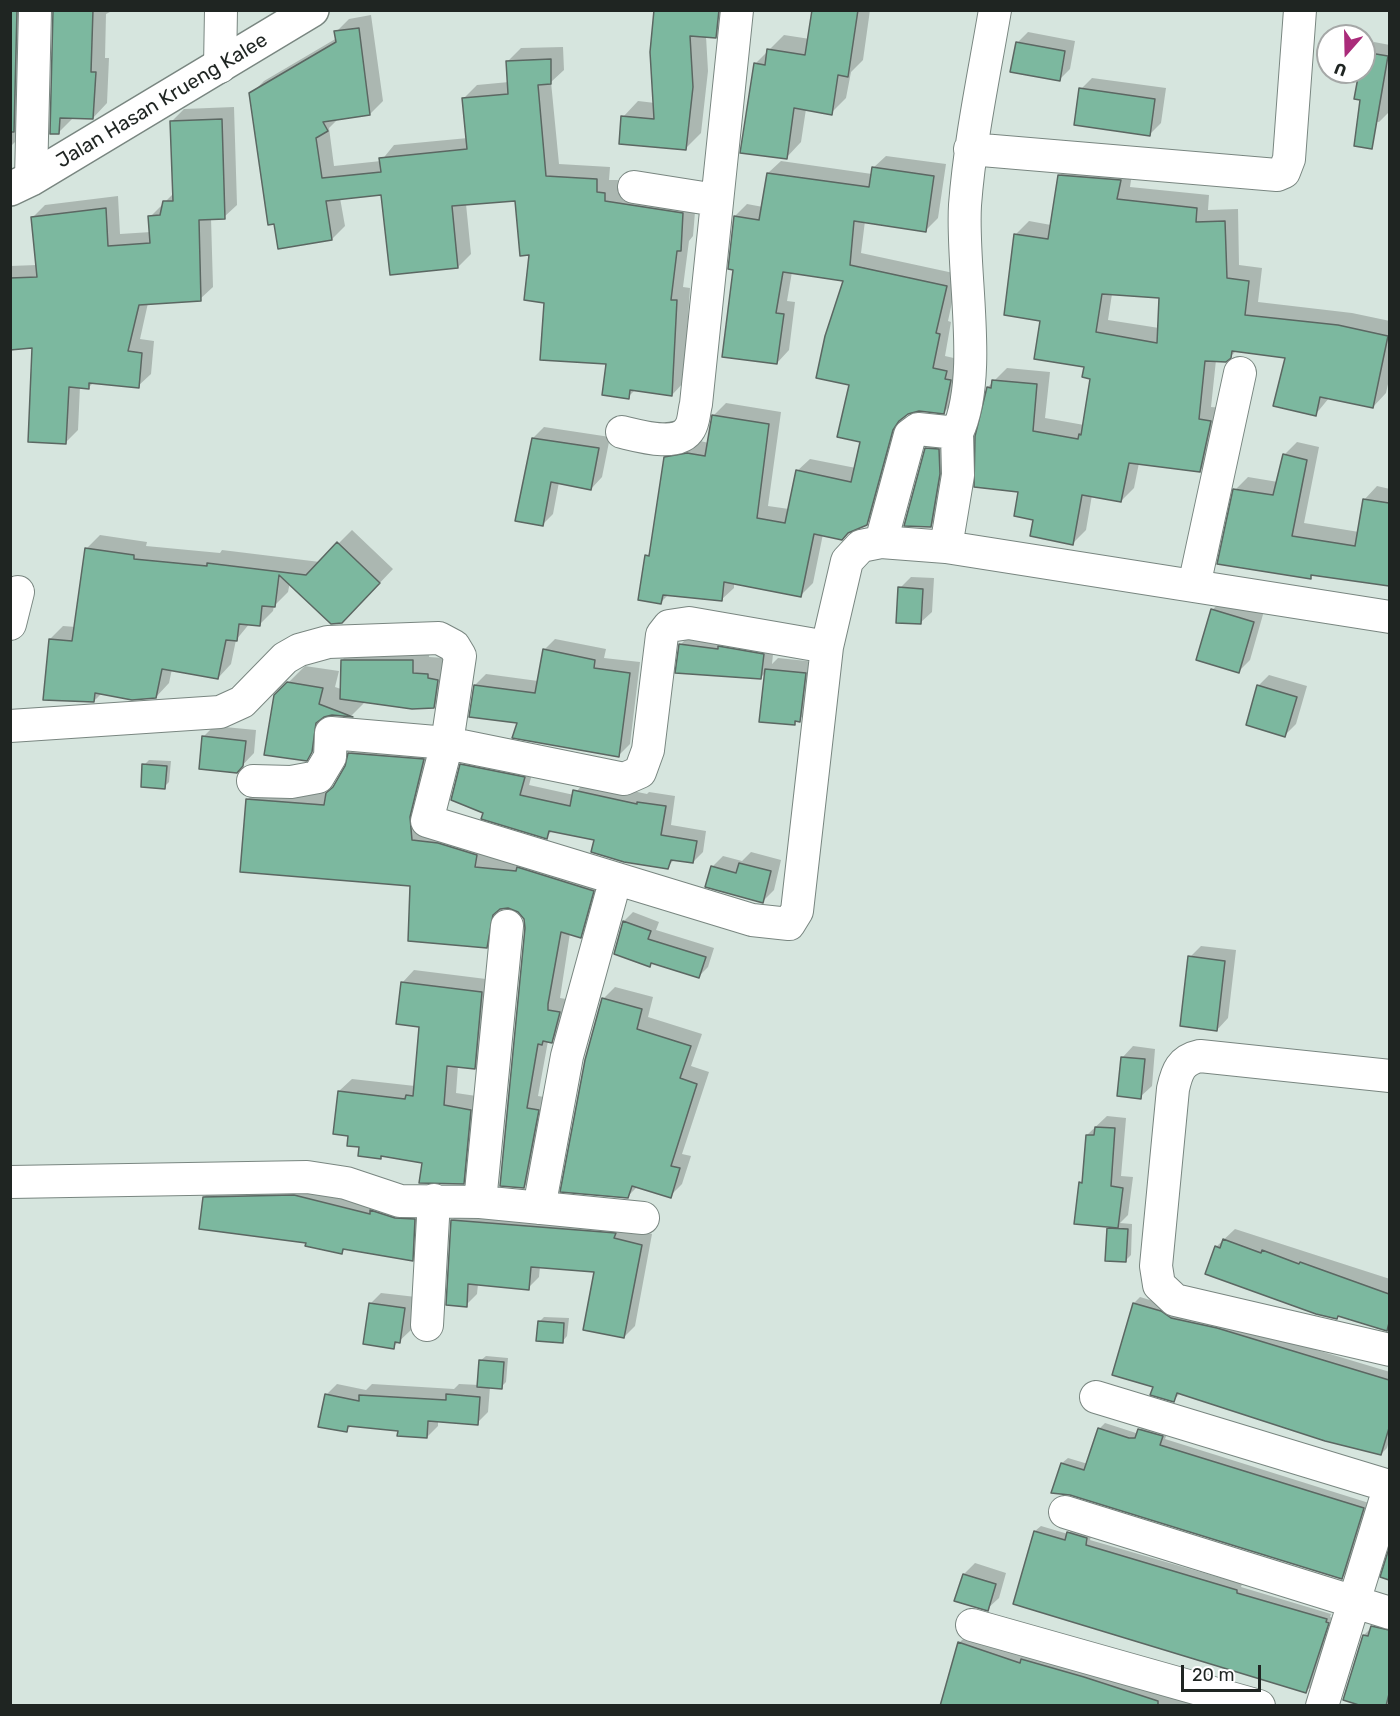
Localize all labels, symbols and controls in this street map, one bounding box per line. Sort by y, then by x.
north arrow [1316,24,1376,84]
street label: Jalan Hasan Krueng Kalee [52,28,272,174]
text: U [1332,59,1349,80]
scale bar [1184,1653,1264,1691]
text: 20 m [1192,1664,1234,1686]

